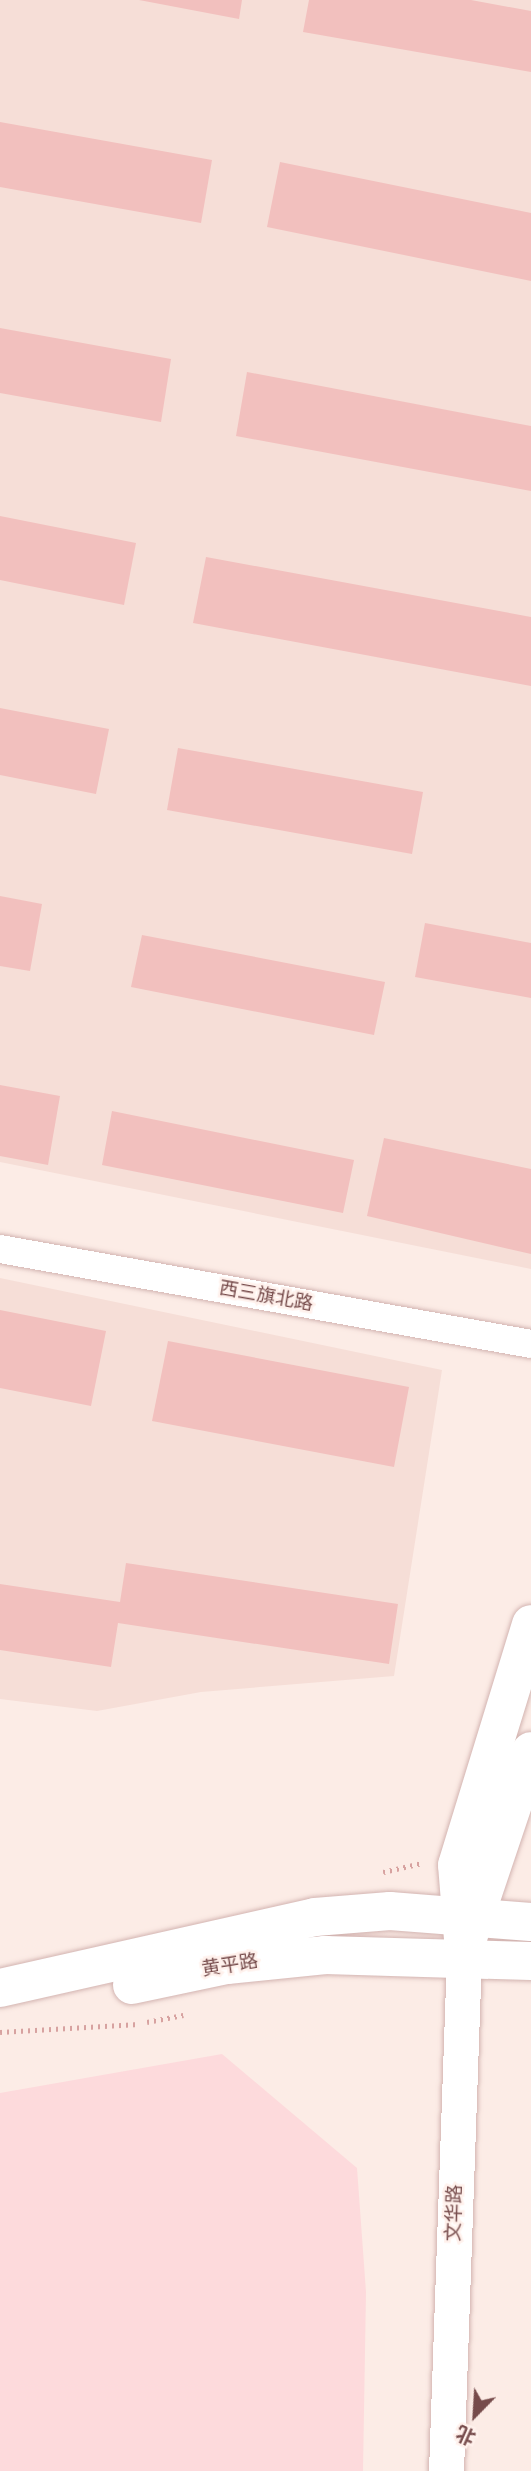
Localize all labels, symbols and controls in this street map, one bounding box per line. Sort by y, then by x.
street label: 西三旗北路 [217,1278,315,1316]
street label: 黄平路 [200,1950,260,1982]
street label: 文华路 [443,2184,467,2242]
north arrow [440,2380,510,2450]
text: 北 [452,2418,480,2451]

